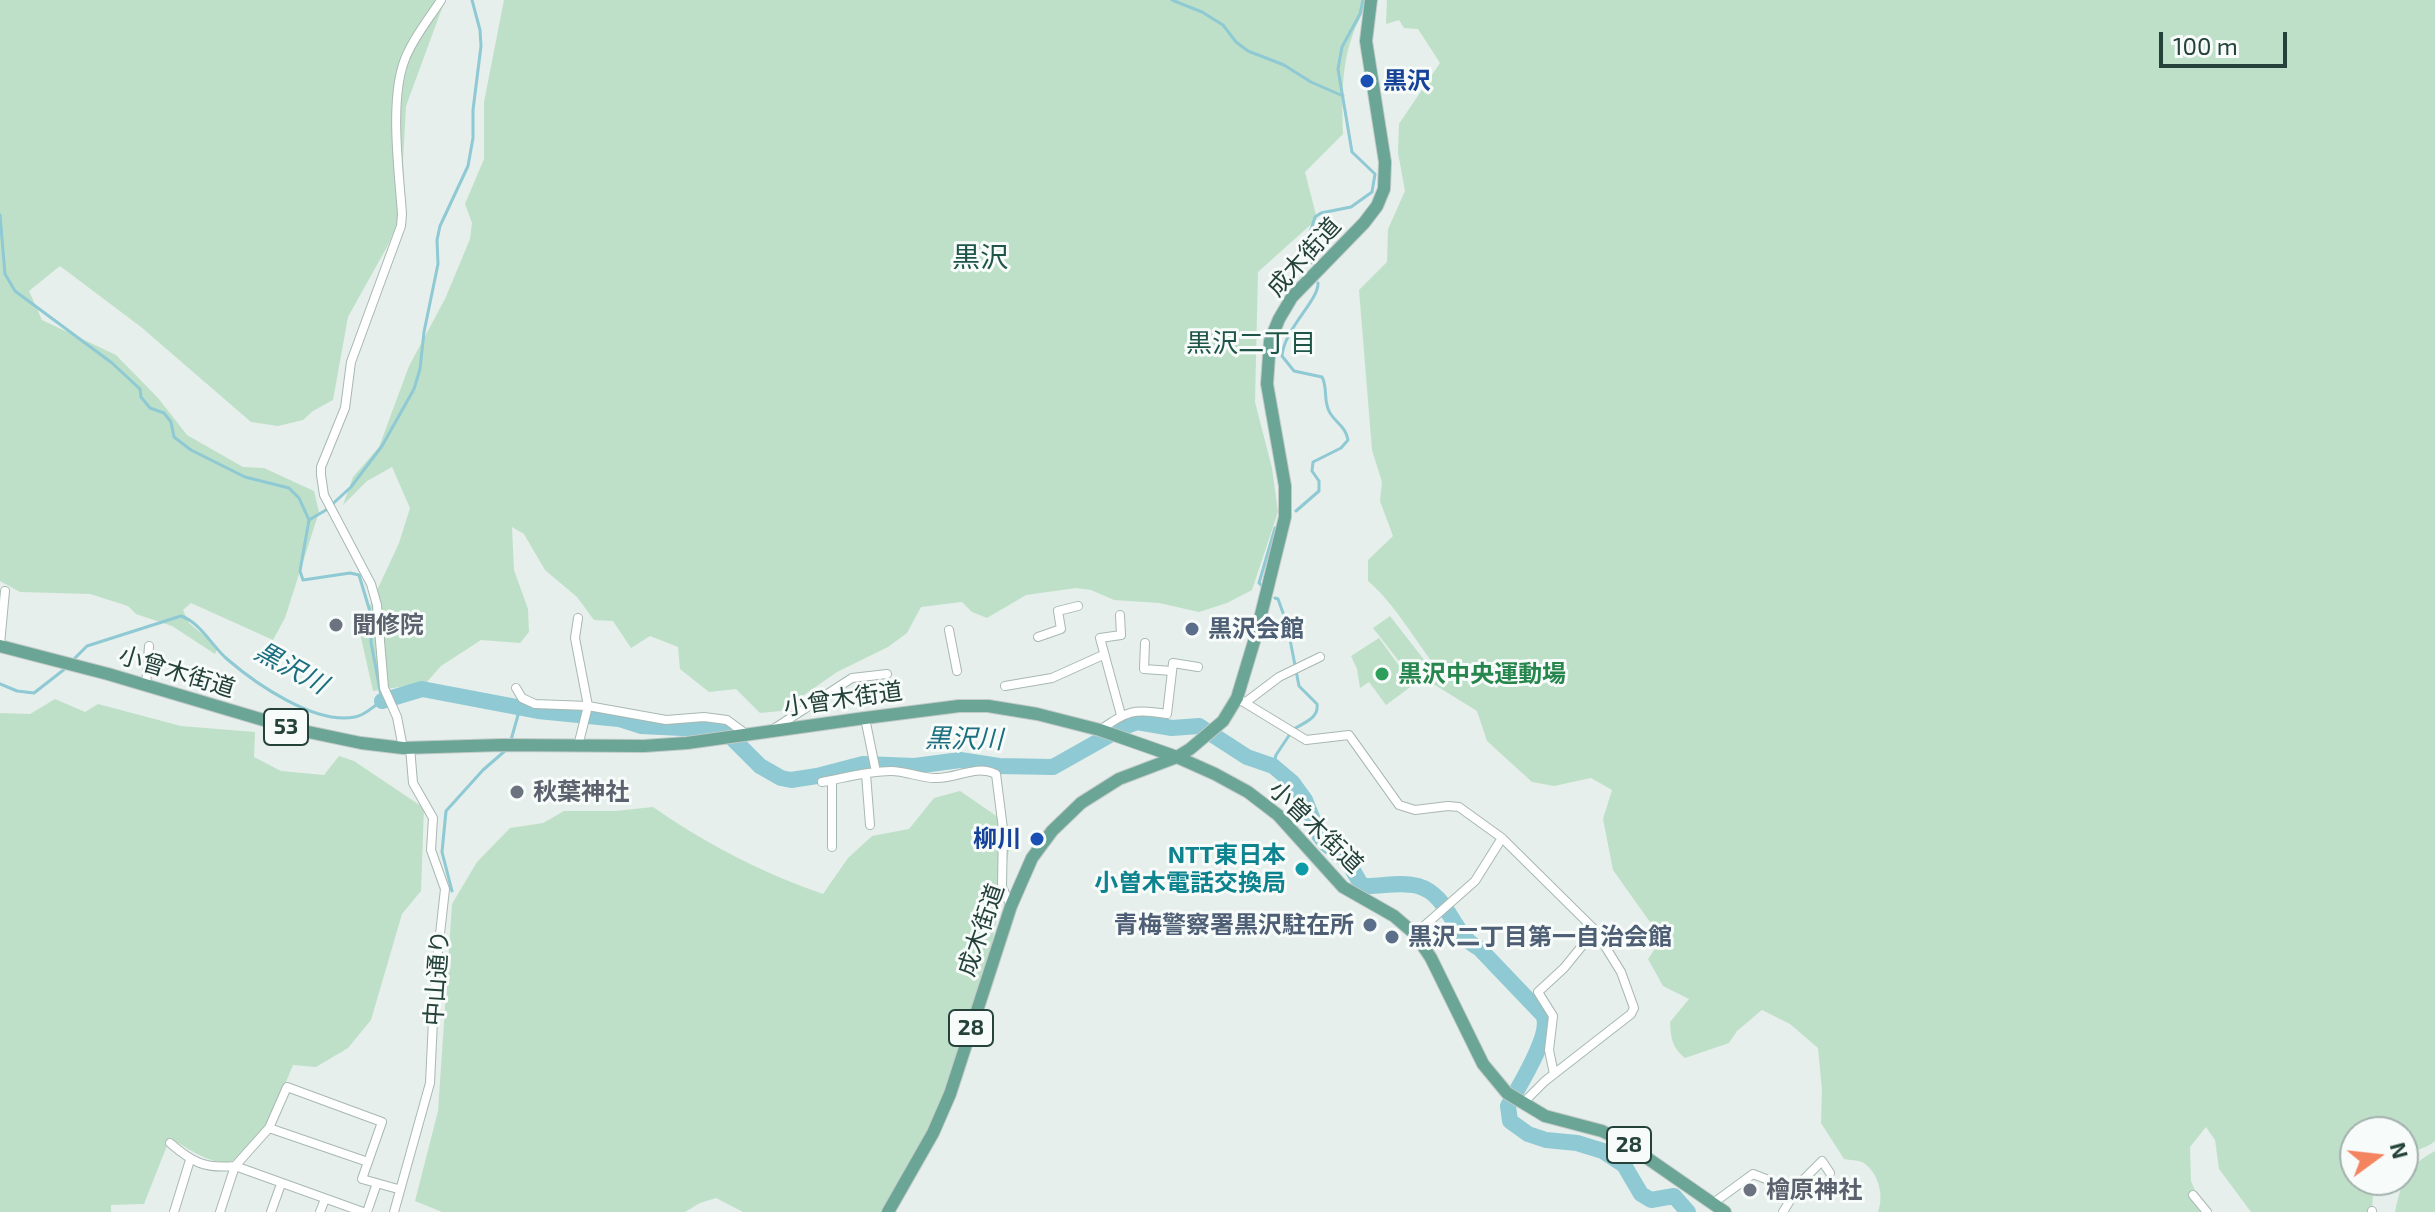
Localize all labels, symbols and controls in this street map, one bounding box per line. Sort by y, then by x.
scale bar [2163,16,2291,66]
text: 100 m [2173,31,2238,60]
place label: 黒沢 [1383,67,1431,95]
marker: 黒沢 [1358,72,1376,90]
street label: 成木街道 [1261,212,1347,302]
district label: 黒沢 [952,241,1008,275]
district label: 黒沢二丁目 [1186,327,1316,359]
place label: 聞修院 [352,611,424,639]
place label: 黒沢会館 [1208,615,1304,643]
marker: 聞修院 [327,616,345,634]
marker: 黒沢会館 [1183,620,1201,638]
water label: 黒沢川 [249,635,333,701]
street label: 小曾木街道 [115,641,239,703]
place label: 黒沢中央運動場 [1398,660,1566,688]
marker: 黒沢中央運動場 [1373,665,1391,683]
street label: 小曾木街道 [782,676,904,722]
road number: 53 [264,709,308,745]
water label: 黒沢川 [925,723,1003,755]
street label: 小曽木街道 [1263,775,1369,879]
place label: 秋葉神社 [533,778,629,806]
marker: 秋葉神社 [508,783,526,801]
place label: 柳川 [973,825,1021,853]
marker: 柳川 [1028,830,1046,848]
place label: NTT東日本 小曽木電話交換局 [1094,841,1286,897]
marker: NTT東日本 小曽木電話交換局 [1293,860,1311,878]
street label: 成木街道 [952,880,1010,980]
place label: 青梅警察署黒沢駐在所 [1114,911,1354,939]
marker: 青梅警察署黒沢駐在所 [1361,916,1379,934]
place label: 黒沢二丁目第一自治会館 [1408,923,1672,951]
marker: 黒沢二丁目第一自治会館 [1383,928,1401,946]
street label: 中山通り [419,929,455,1027]
road number: 28 [949,1010,993,1046]
north arrow [2339,1116,2419,1196]
road number: 28 [1607,1127,1651,1163]
text: N [2386,1139,2415,1161]
place label: 檜原神社 [1766,1176,1862,1204]
marker: 檜原神社 [1741,1181,1759,1199]

